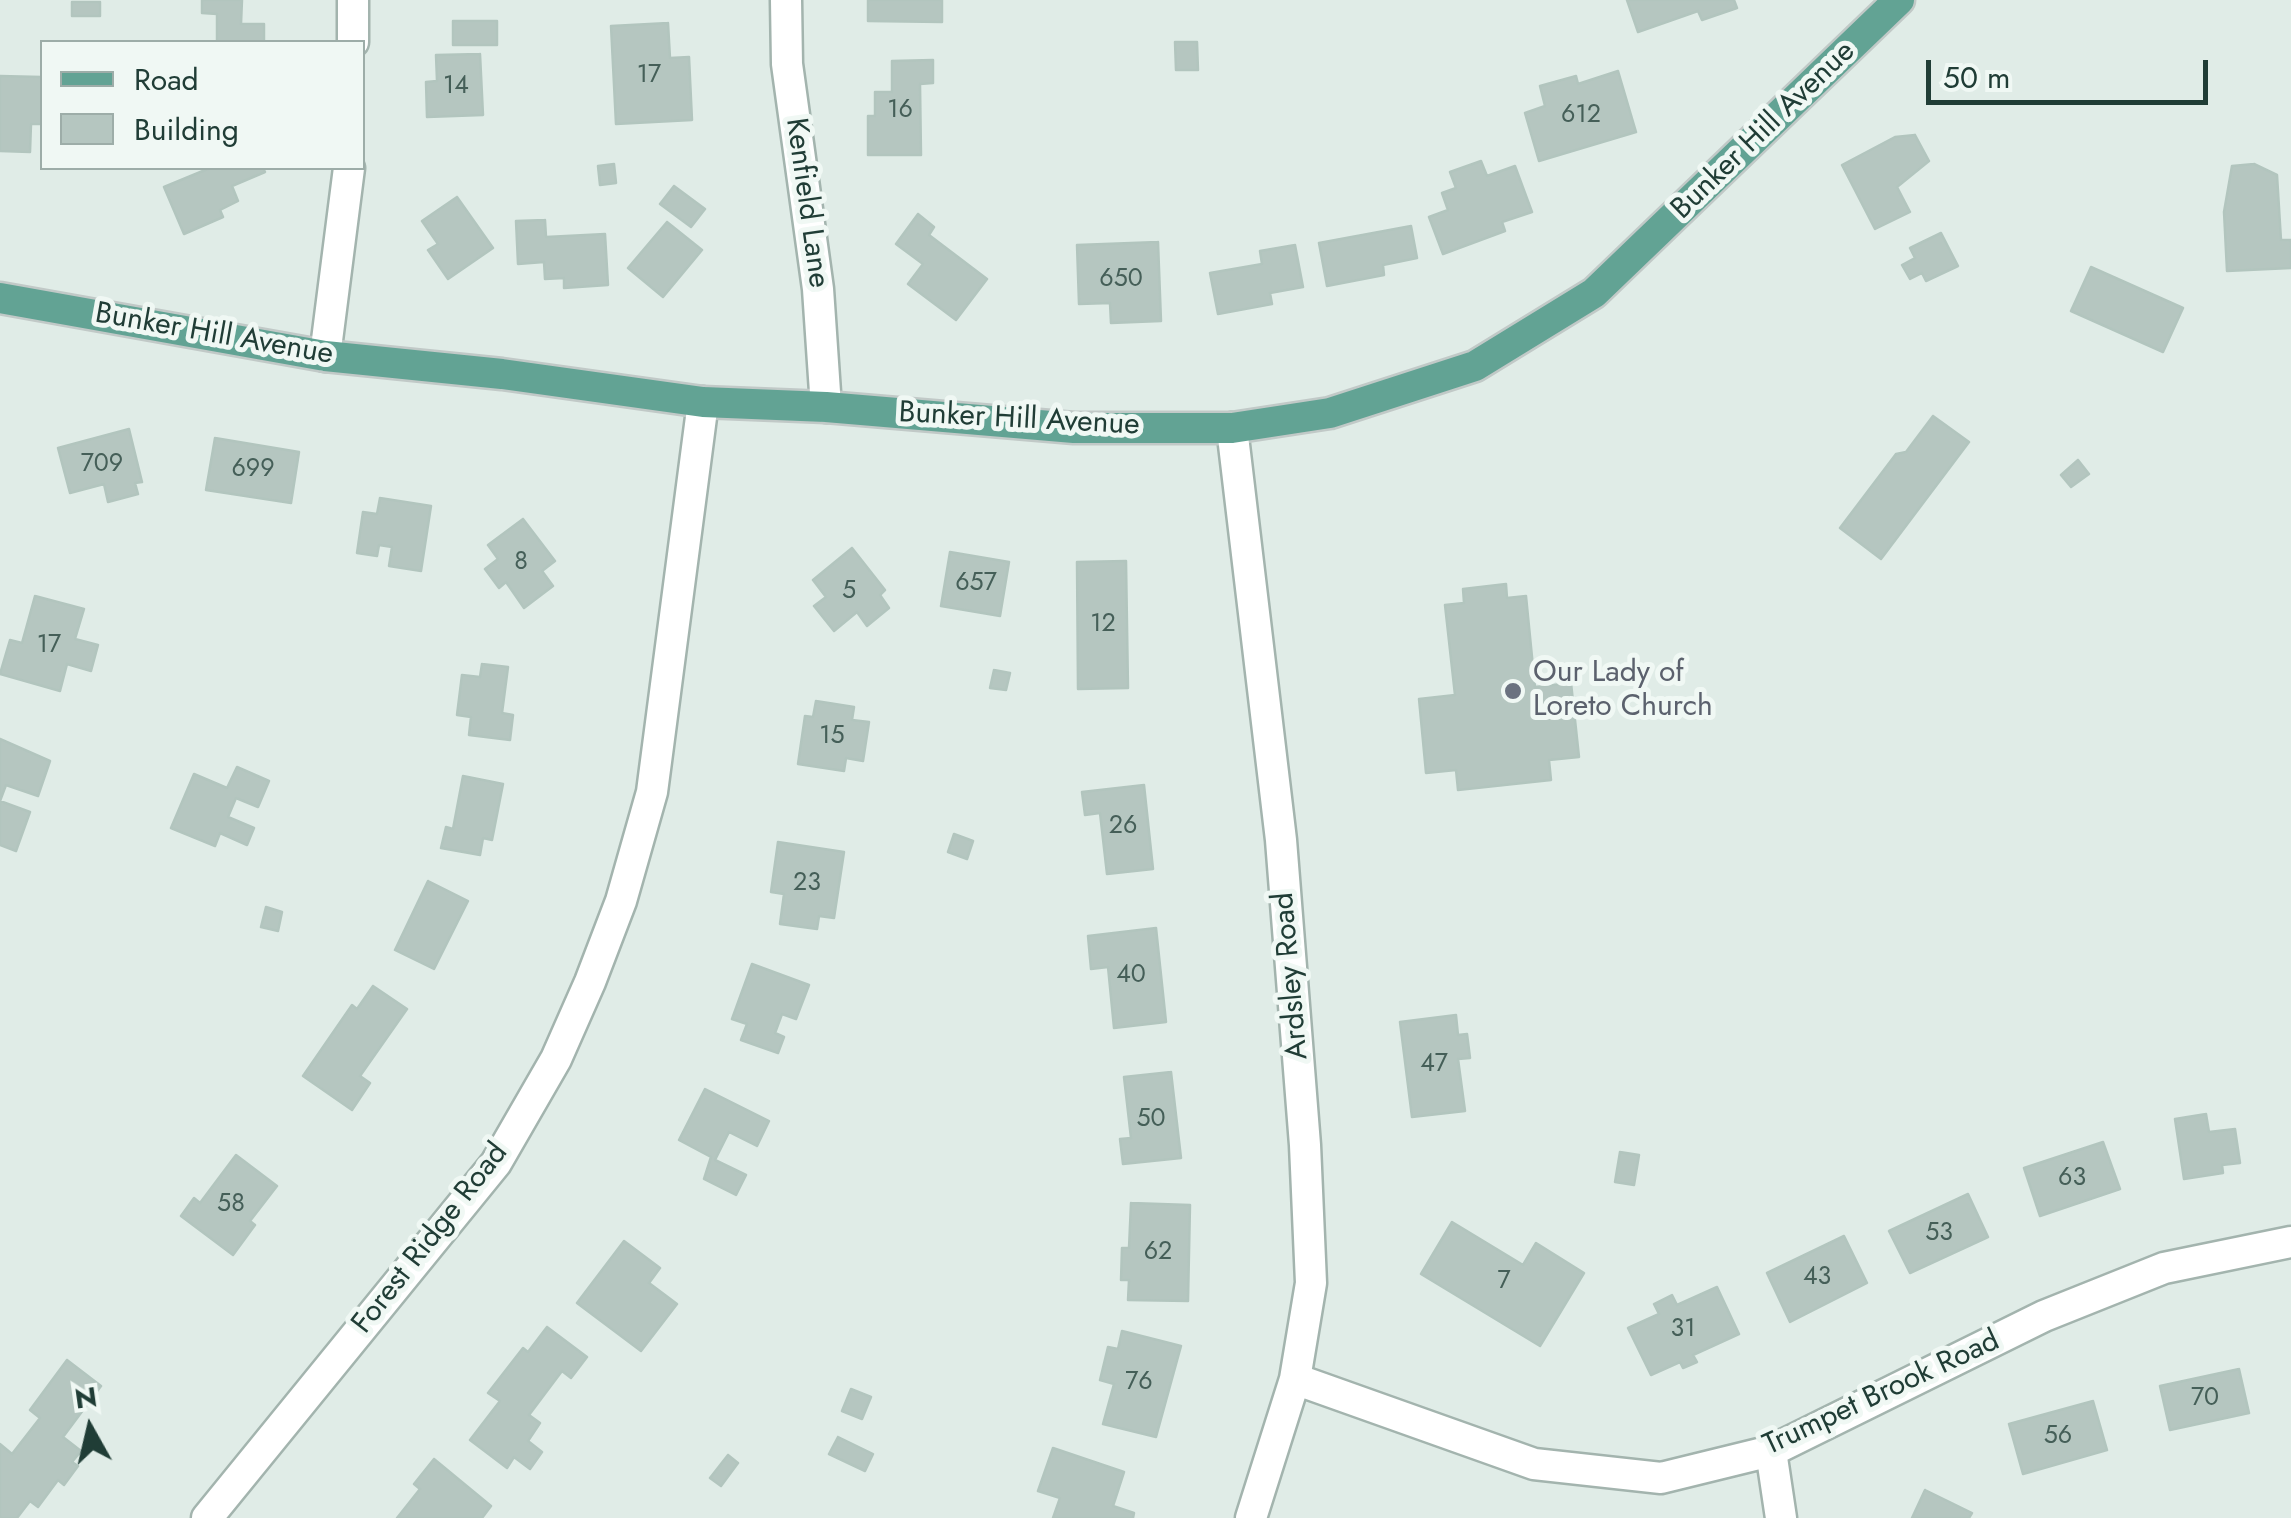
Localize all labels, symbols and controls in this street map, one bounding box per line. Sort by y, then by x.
street label: Bunker Hill Avenue [1665,34,1863,228]
legend [40,40,365,170]
scale bar [1931,40,2214,102]
text: 50 m [1943,56,2010,99]
text: Road [134,58,199,101]
house number: 17 [637,61,661,91]
house number: 14 [443,72,469,102]
house number: 16 [887,96,913,126]
house number: 612 [1561,101,1601,131]
text: Building [134,108,239,151]
street label: Kenfield Lane [776,116,836,290]
house number: 650 [1099,265,1143,295]
street label: Bunker Hill Avenue [92,296,336,374]
street label: Bunker Hill Avenue [898,396,1140,444]
house number: 709 [81,450,123,480]
house number: 699 [231,455,275,485]
house number: 8 [514,548,528,578]
house number: 657 [955,569,997,599]
house number: 5 [842,577,856,607]
house number: 12 [1090,610,1116,640]
house number: 17 [37,631,61,661]
place label: Our Lady of Loreto Church [1533,656,1713,726]
marker: Our Lady of Loreto Church [1502,680,1524,702]
house number: 15 [819,722,845,752]
house number: 26 [1109,812,1137,842]
house number: 23 [793,869,821,899]
street label: Ardsley Road [1267,891,1317,1061]
house number: 40 [1116,961,1146,991]
house number: 47 [1420,1050,1448,1080]
house number: 50 [1136,1105,1166,1135]
street label: Forest Ridge Road [345,1137,517,1341]
house number: 63 [2058,1164,2086,1194]
house number: 58 [217,1190,245,1220]
house number: 53 [1925,1219,1953,1249]
house number: 62 [1144,1238,1172,1268]
house number: 43 [1803,1263,1831,1293]
house number: 7 [1497,1267,1511,1297]
house number: 31 [1671,1315,1695,1345]
street label: Trumpet Brook Road [1758,1324,2006,1464]
house number: 76 [1125,1368,1153,1398]
text: N [72,1376,100,1420]
north arrow [40,1378,140,1478]
house number: 70 [2191,1384,2219,1414]
house number: 56 [2044,1422,2072,1452]

